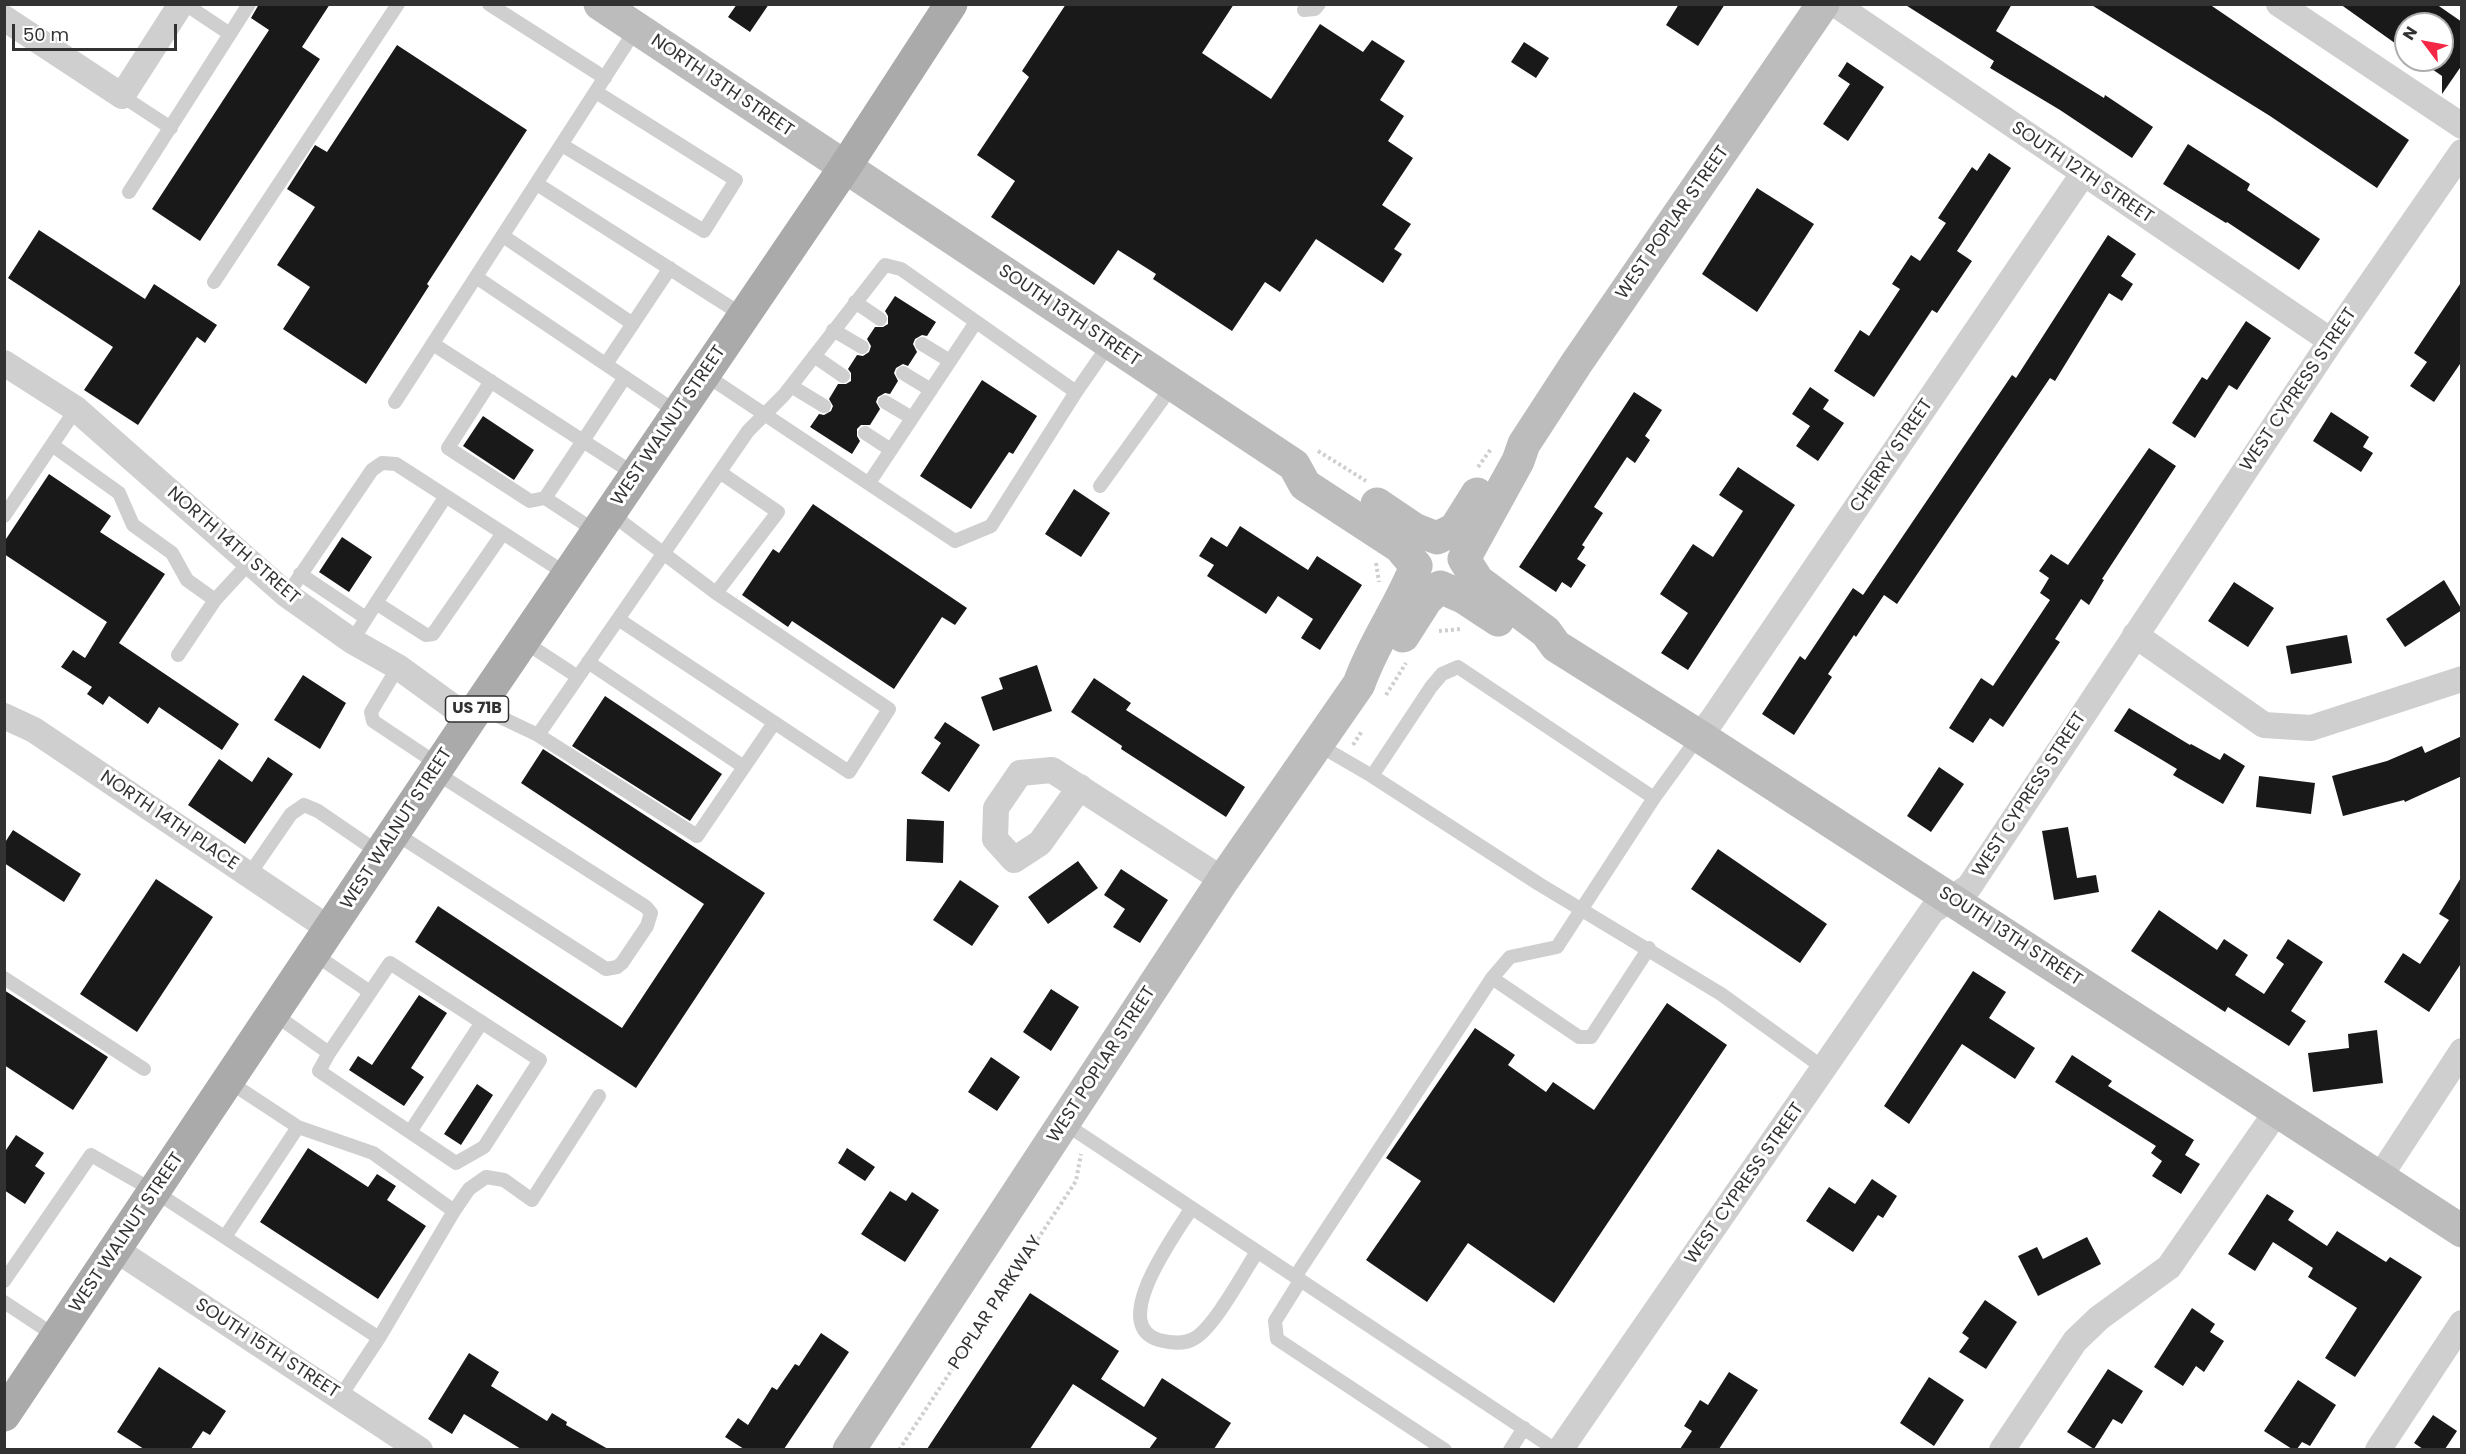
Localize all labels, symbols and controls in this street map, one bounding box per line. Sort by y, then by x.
scale bar [15,12,180,50]
north arrow [2394,12,2454,72]
text: 50 m [23,22,69,47]
text: N [2397,22,2423,44]
street label: NORTH 13TH STREET [647,30,797,142]
street label: SOUTH 12TH STREET [2007,118,2157,228]
street label: WEST POPLAR STREET [1612,142,1734,304]
street label: SOUTH 13TH STREET [994,260,1144,372]
street label: WEST CYPRESS STREET [2236,304,2362,476]
street label: WEST WALNUT STREET [607,342,731,510]
street label: CHERRY STREET [1846,395,1938,517]
street label: NORTH 14TH STREET [162,483,304,609]
road number: US 71B [446,696,508,722]
street label: WEST CYPRESS STREET [1969,708,2091,882]
street label: WEST WALNUT STREET [337,744,457,914]
street label: NORTH 14TH PLACE [96,767,242,875]
street label: SOUTH 13TH STREET [1934,883,2086,991]
street label: WEST POPLAR STREET [1043,983,1161,1147]
street label: WEST CYPRESS STREET [1681,1099,1809,1269]
street label: WEST WALNUT STREET [65,1149,189,1317]
street label: POPLAR PARKWAY [945,1232,1047,1374]
street label: SOUTH 15TH STREET [191,1294,343,1404]

